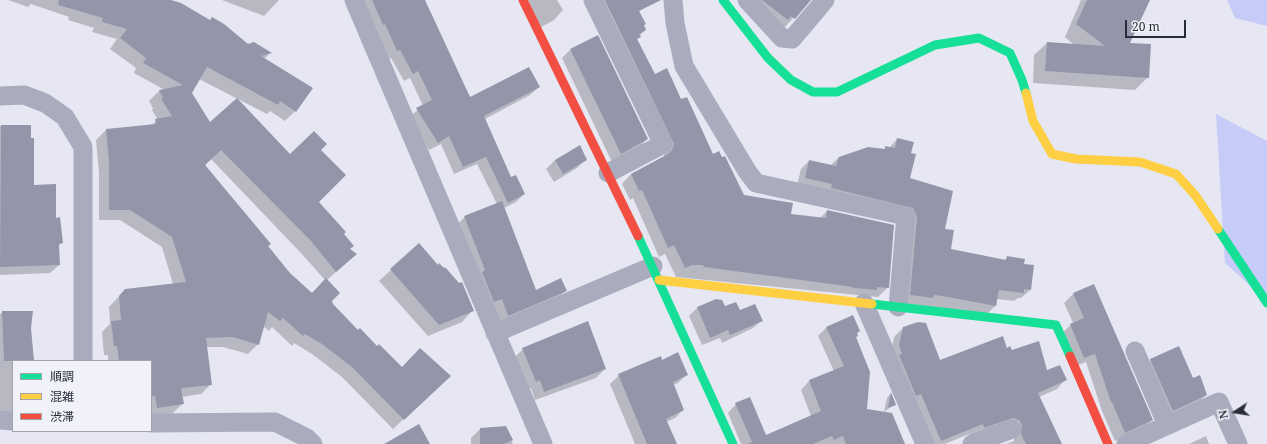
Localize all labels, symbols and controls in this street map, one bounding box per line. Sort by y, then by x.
scale bar [1127,12,1188,38]
text: 20 m [1132,18,1160,35]
legend [12,360,152,432]
text: 順調 [50,368,74,385]
text: 混雑 [50,388,74,405]
north arrow [1215,392,1255,432]
text: 渋滞 [50,408,74,425]
text: N [1215,409,1231,420]

